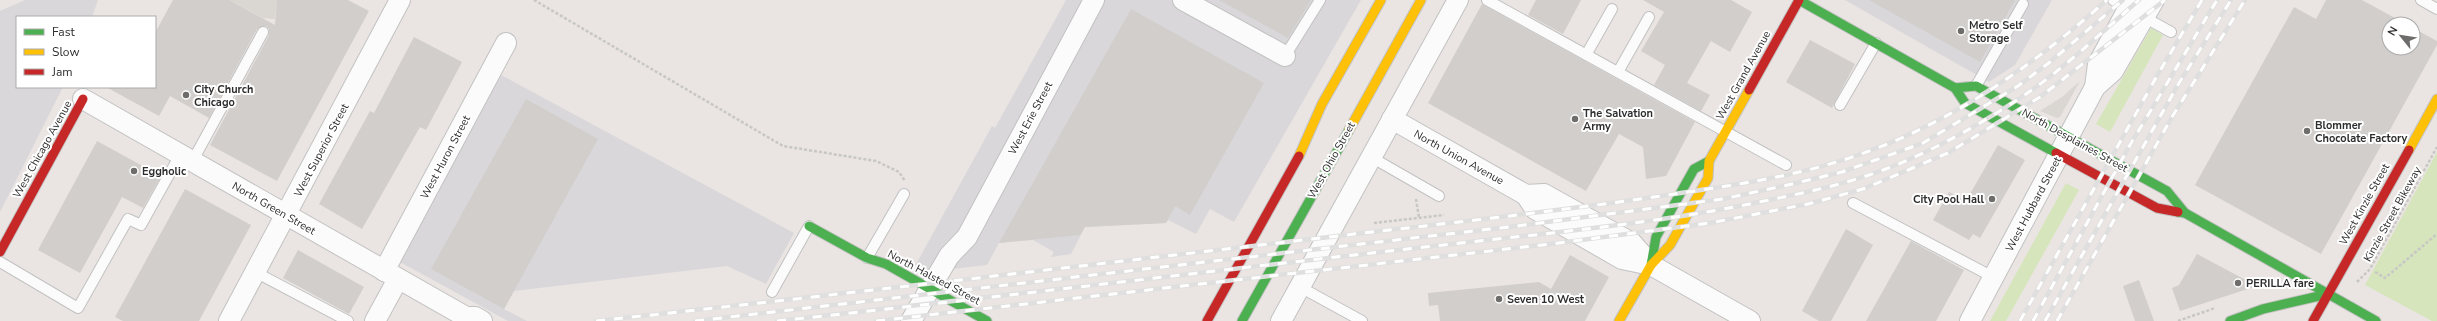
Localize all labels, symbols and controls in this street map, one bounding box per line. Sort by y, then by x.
legend [16,16,156,88]
north arrow [2381,16,2421,56]
place label: Metro Self Storage [1969,18,2024,46]
text: Fast [52,24,75,40]
text: N [2384,24,2401,39]
marker: Metro Self Storage [1956,26,1966,36]
street label: West Grand Avenue [1713,28,1774,123]
text: Slow [52,44,80,60]
text: Jam [51,64,73,80]
street label: West Erie Street [1005,79,1056,157]
place label: City Church Chicago [194,82,253,110]
marker: City Church Chicago [181,90,191,100]
street label: West Chicago Avenue [9,98,76,201]
street label: West Superior Street [290,101,352,200]
street label: North Desplaines Street [2019,105,2131,176]
place label: The Salvation Army [1583,106,1653,134]
street label: West Huron Street [417,113,474,202]
marker: The Salvation Army [1570,114,1580,124]
place label: Blommer Chocolate Factory [2315,118,2408,146]
street label: West Ohio Street [1304,119,1359,201]
street label: North Union Avenue [1411,126,1507,189]
marker: Blommer Chocolate Factory [2302,126,2312,136]
street label: West Hubbard Street [2002,154,2065,254]
street label: West Kinzie Street [2336,161,2393,248]
place label: Eggholic [142,164,187,179]
street label: Kinzie Street Bikeway [2360,164,2425,264]
marker: Eggholic [129,166,139,176]
street label: North Green Street [229,178,318,239]
place label: City Pool Hall [1913,192,1984,207]
marker: City Pool Hall [1987,194,1997,204]
street label: North Halsted Street [885,247,983,308]
place label: PERILLA fare [2246,276,2314,291]
marker: PERILLA fare [2233,278,2243,288]
place label: Seven 10 West [1507,292,1585,307]
marker: Seven 10 West [1494,294,1504,304]

